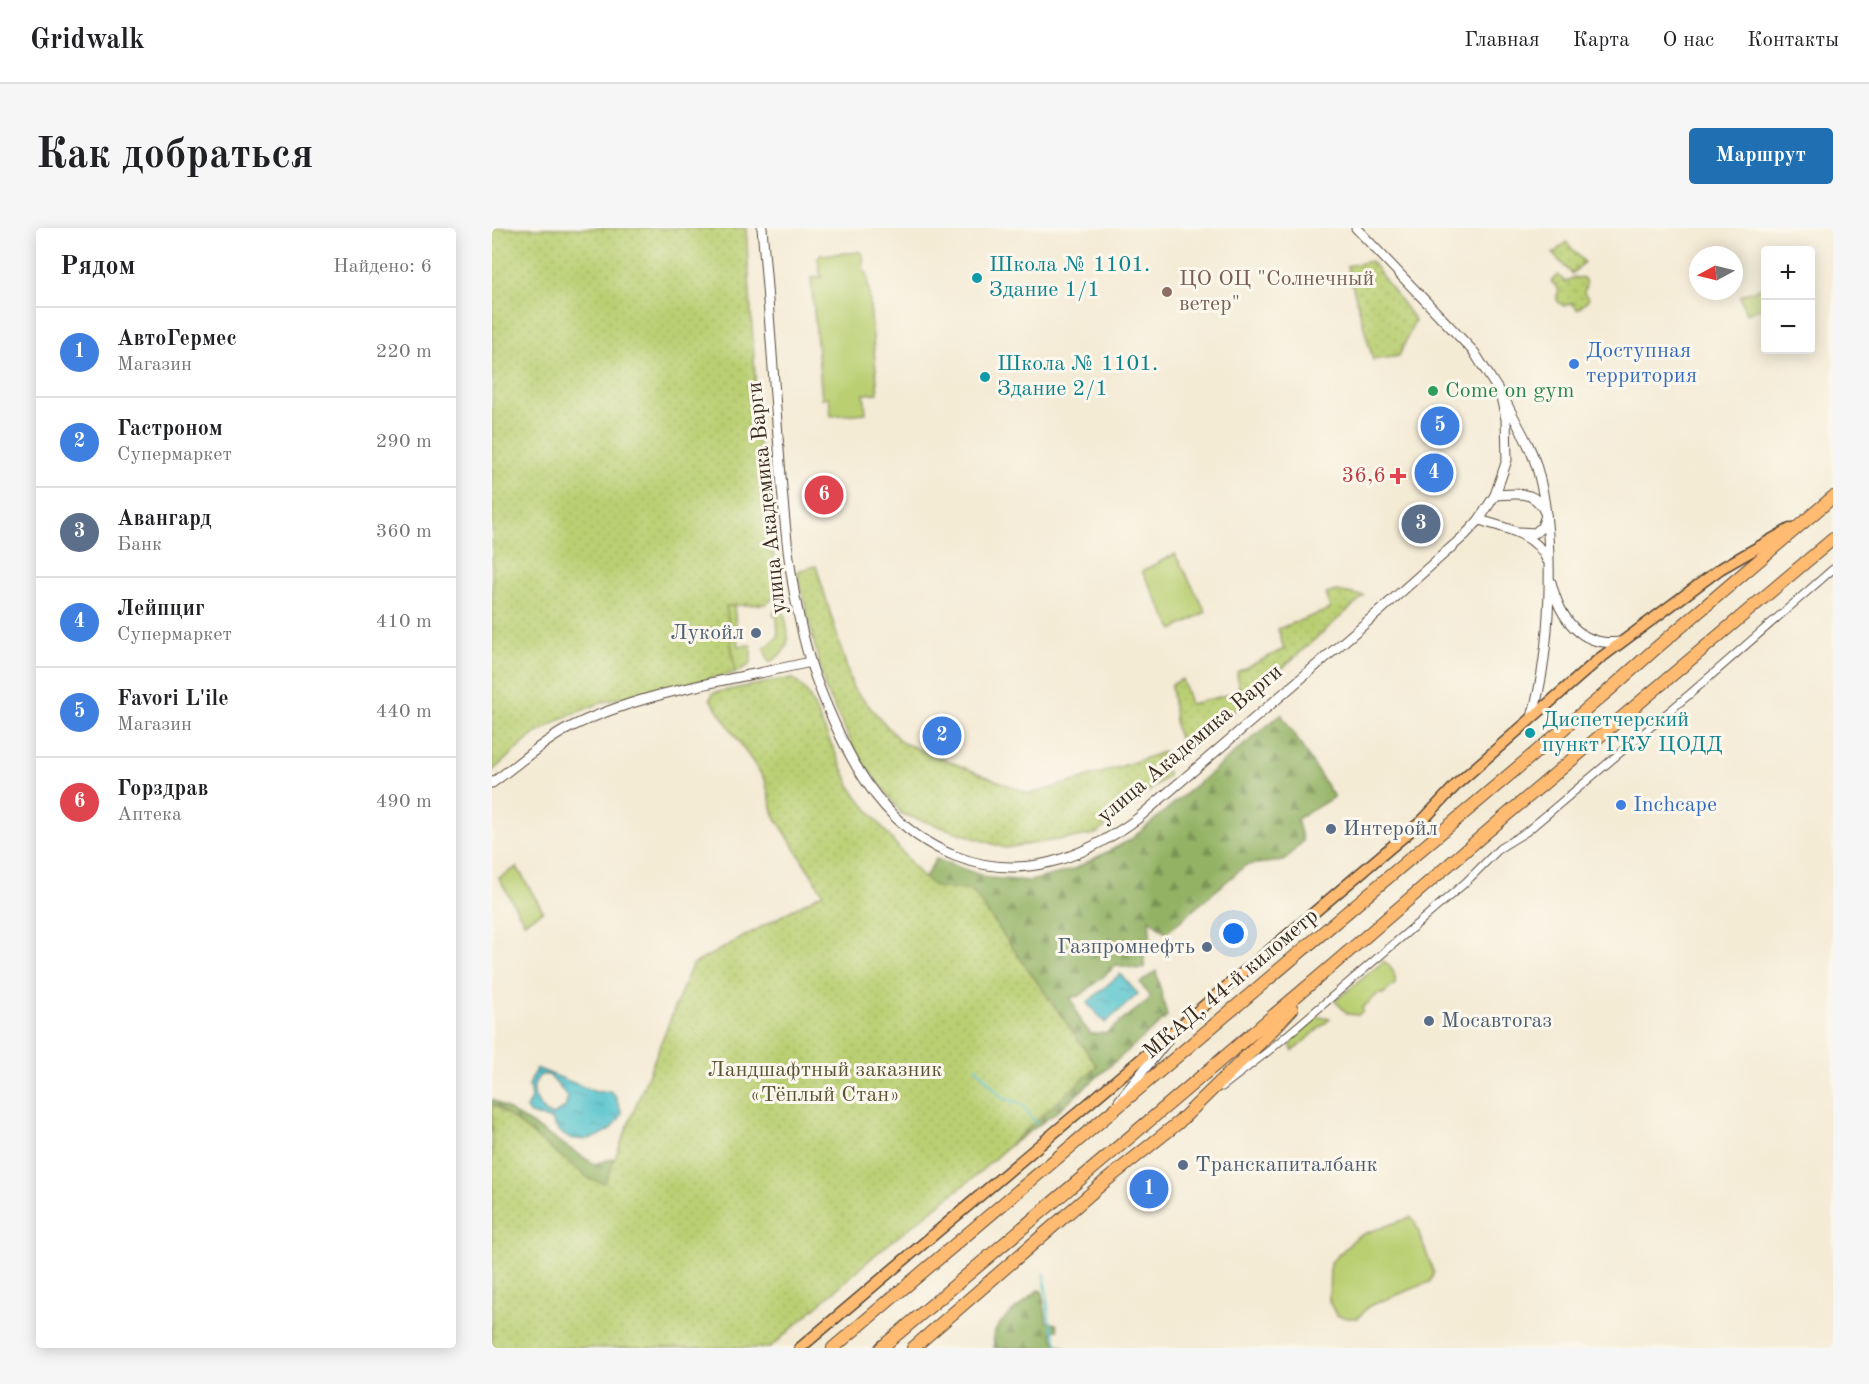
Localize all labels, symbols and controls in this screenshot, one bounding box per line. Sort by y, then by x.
text: Gridwalk [30,27,145,55]
text: Главная [1464,30,1540,51]
text: Карта [1573,30,1630,51]
text: О нас [1663,30,1714,51]
text: Контакты [1747,30,1839,51]
button: Маршрут [1689,128,1833,184]
text: Как добраться [36,135,313,177]
north arrow [1689,246,1743,300]
map controls [1761,246,1815,354]
button: + [1761,246,1815,300]
text: Рядом [60,254,135,280]
place label: Школа № 1101. Здание 1/1 [989,254,1150,301]
text: Найдено: 6 [333,257,432,277]
place label: ЦО ОЦ "Солнечный ветер" [1179,268,1374,315]
marker: Школа № 1101. Здание 1/1 [970,271,984,285]
marker: ЦО ОЦ "Солнечный ветер" [1160,285,1174,299]
button: − [1761,300,1815,354]
text: АвтоГермес [117,328,237,350]
place label: Доступная территория [1586,340,1697,387]
text: 1 [74,342,85,362]
text: 220 m [376,342,432,362]
place label: Школа № 1101. Здание 2/1 [997,353,1158,400]
text: Магазин [117,355,192,375]
marker: Доступная территория [1567,357,1581,371]
marker: Школа № 1101. Здание 2/1 [978,370,992,384]
place label: Come on gym [1445,380,1574,402]
street label: улица Академика Варги [744,381,790,615]
marker: Come on gym [1426,384,1440,398]
pin: 5 [1420,404,1460,448]
text: Гастроном [117,418,223,440]
text: 2 [74,432,85,452]
text: 290 m [376,432,432,452]
text: Супермаркет [117,445,232,465]
pin: 4 [1414,450,1454,496]
place label: 36,6 [1342,465,1386,487]
marker: 36,6 [1391,469,1405,483]
pin: 6 [804,472,844,518]
pin: 3 [1402,502,1440,546]
text: Авангард [117,508,212,530]
text: 3 [74,522,85,542]
text: 360 m [376,522,432,542]
text: Банк [117,535,162,555]
text: Лейпциг [117,598,205,620]
text: 4 [74,612,85,632]
text: 410 m [376,612,432,632]
place label: Лукойл [670,622,744,644]
text: Супермаркет [117,625,232,645]
marker: Лукойл [749,626,763,640]
street label: улица Академика Варги [1093,661,1287,827]
text: Favori L'ile [117,688,229,710]
text: 5 [74,702,85,722]
text: 440 m [376,702,432,722]
place label: Диспетчерский пункт ГКУ ЦОДД [1542,709,1723,756]
pin: 2 [922,714,962,758]
text: Магазин [117,715,192,735]
marker: Диспетчерский пункт ГКУ ЦОДД [1523,726,1537,740]
text: Горздрав [117,778,208,800]
text: 6 [74,792,85,812]
text: 490 m [376,792,432,812]
place label: Inchcape [1633,794,1717,816]
marker: Inchcape [1614,798,1628,812]
text: Аптека [117,805,182,825]
place label: Интеройл [1343,818,1438,840]
marker: Интеройл [1324,822,1338,836]
street label: МКАД, 44-й километр [1140,905,1322,1063]
your location [1219,919,1248,948]
place label: Газпромнефть [1057,936,1195,958]
marker: Газпромнефть [1200,940,1214,954]
place label: Мосавтогаз [1441,1010,1552,1032]
marker: Мосавтогаз [1422,1014,1436,1028]
park label: Ландшафтный заказник «Тёплый Стан» [708,1059,942,1106]
place label: Транскапиталбанк [1195,1154,1378,1176]
marker: Транскапиталбанк [1176,1158,1190,1172]
pin: 1 [1130,1166,1168,1212]

